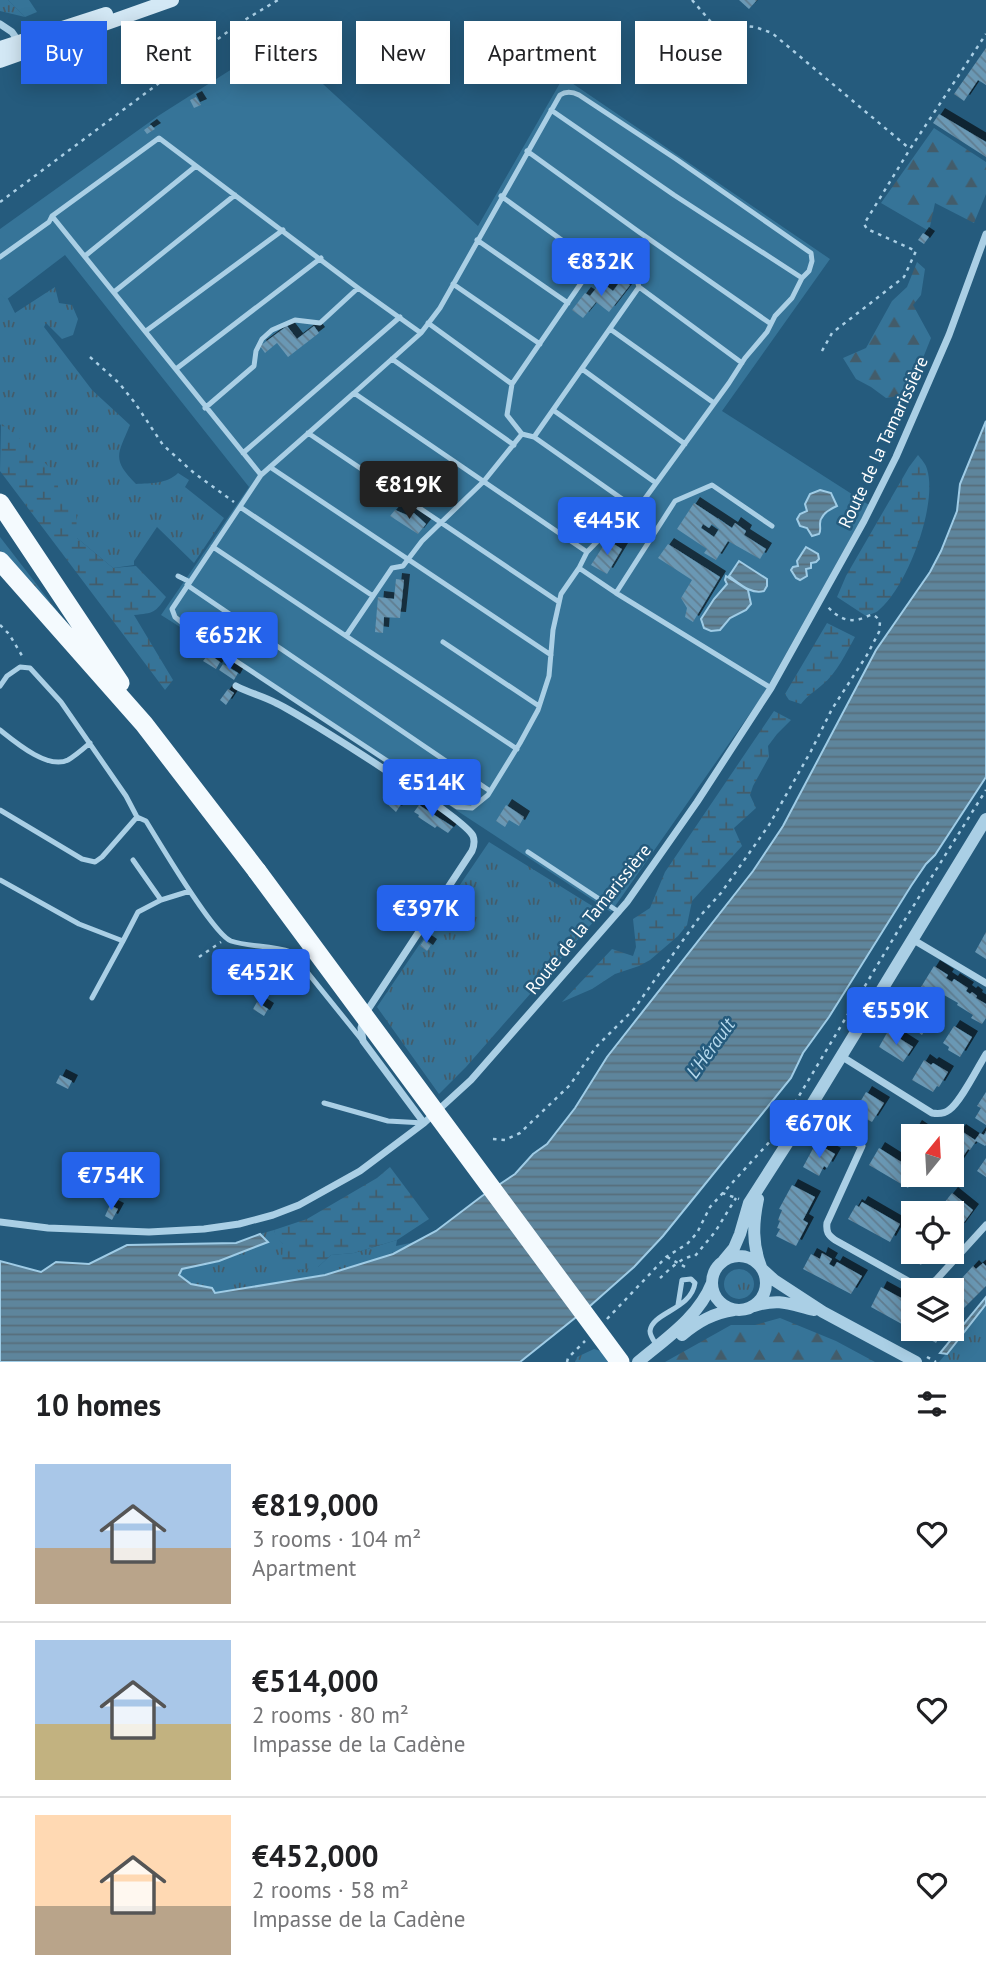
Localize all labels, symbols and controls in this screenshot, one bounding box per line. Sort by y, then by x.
chip: Buy [21,21,107,84]
chip: Rent [121,21,216,84]
chip: Filters [230,21,342,84]
chip: New [356,21,450,84]
chip: Apartment [464,21,621,84]
chip: House [635,21,747,84]
pin: €832K [552,238,650,298]
text: €832K [568,246,634,275]
street label: Route de la Tamarissière [833,352,933,532]
pin: €819K [360,462,458,521]
text: €819K [376,469,442,498]
pin: €445K [558,498,656,557]
text: €445K [574,505,640,534]
pin: €652K [180,612,278,672]
text: €652K [196,620,262,649]
pin: €514K [383,760,481,819]
text: €514K [399,767,465,796]
street label: Route de la Tamarissière [520,839,656,999]
pin: €397K [377,886,475,945]
text: €397K [393,893,459,922]
pin: €452K [212,950,310,1009]
text: €452K [228,957,294,986]
pin: €559K [847,988,945,1047]
text: €559K [863,995,929,1024]
water label: L'Hérault [680,1013,740,1083]
pin: €670K [770,1100,868,1160]
text: €670K [786,1108,852,1137]
north arrow [901,1124,964,1186]
map controls [901,1124,964,1341]
pin: €754K [62,1152,160,1212]
text: €754K [78,1160,144,1189]
button: locate [901,1201,964,1264]
button: layers [901,1278,964,1341]
text: 10 homes [35,1385,161,1424]
icon: filters [913,1385,951,1423]
text: €819,000 [252,1485,379,1524]
icon: home [91,1492,175,1576]
icon: heart [913,1515,951,1553]
text: 3 rooms · 104 m² [252,1524,421,1553]
text: Apartment [252,1553,356,1582]
text: €514,000 [252,1661,379,1700]
icon: home [91,1668,175,1752]
icon: heart [913,1691,951,1729]
text: 2 rooms · 80 m² [252,1700,409,1729]
text: Impasse de la Cadène [252,1729,465,1758]
text: €452,000 [252,1836,379,1875]
icon: home [91,1843,175,1927]
icon: heart [913,1866,951,1904]
text: 2 rooms · 58 m² [252,1875,409,1904]
text: Impasse de la Cadène [252,1904,465,1933]

